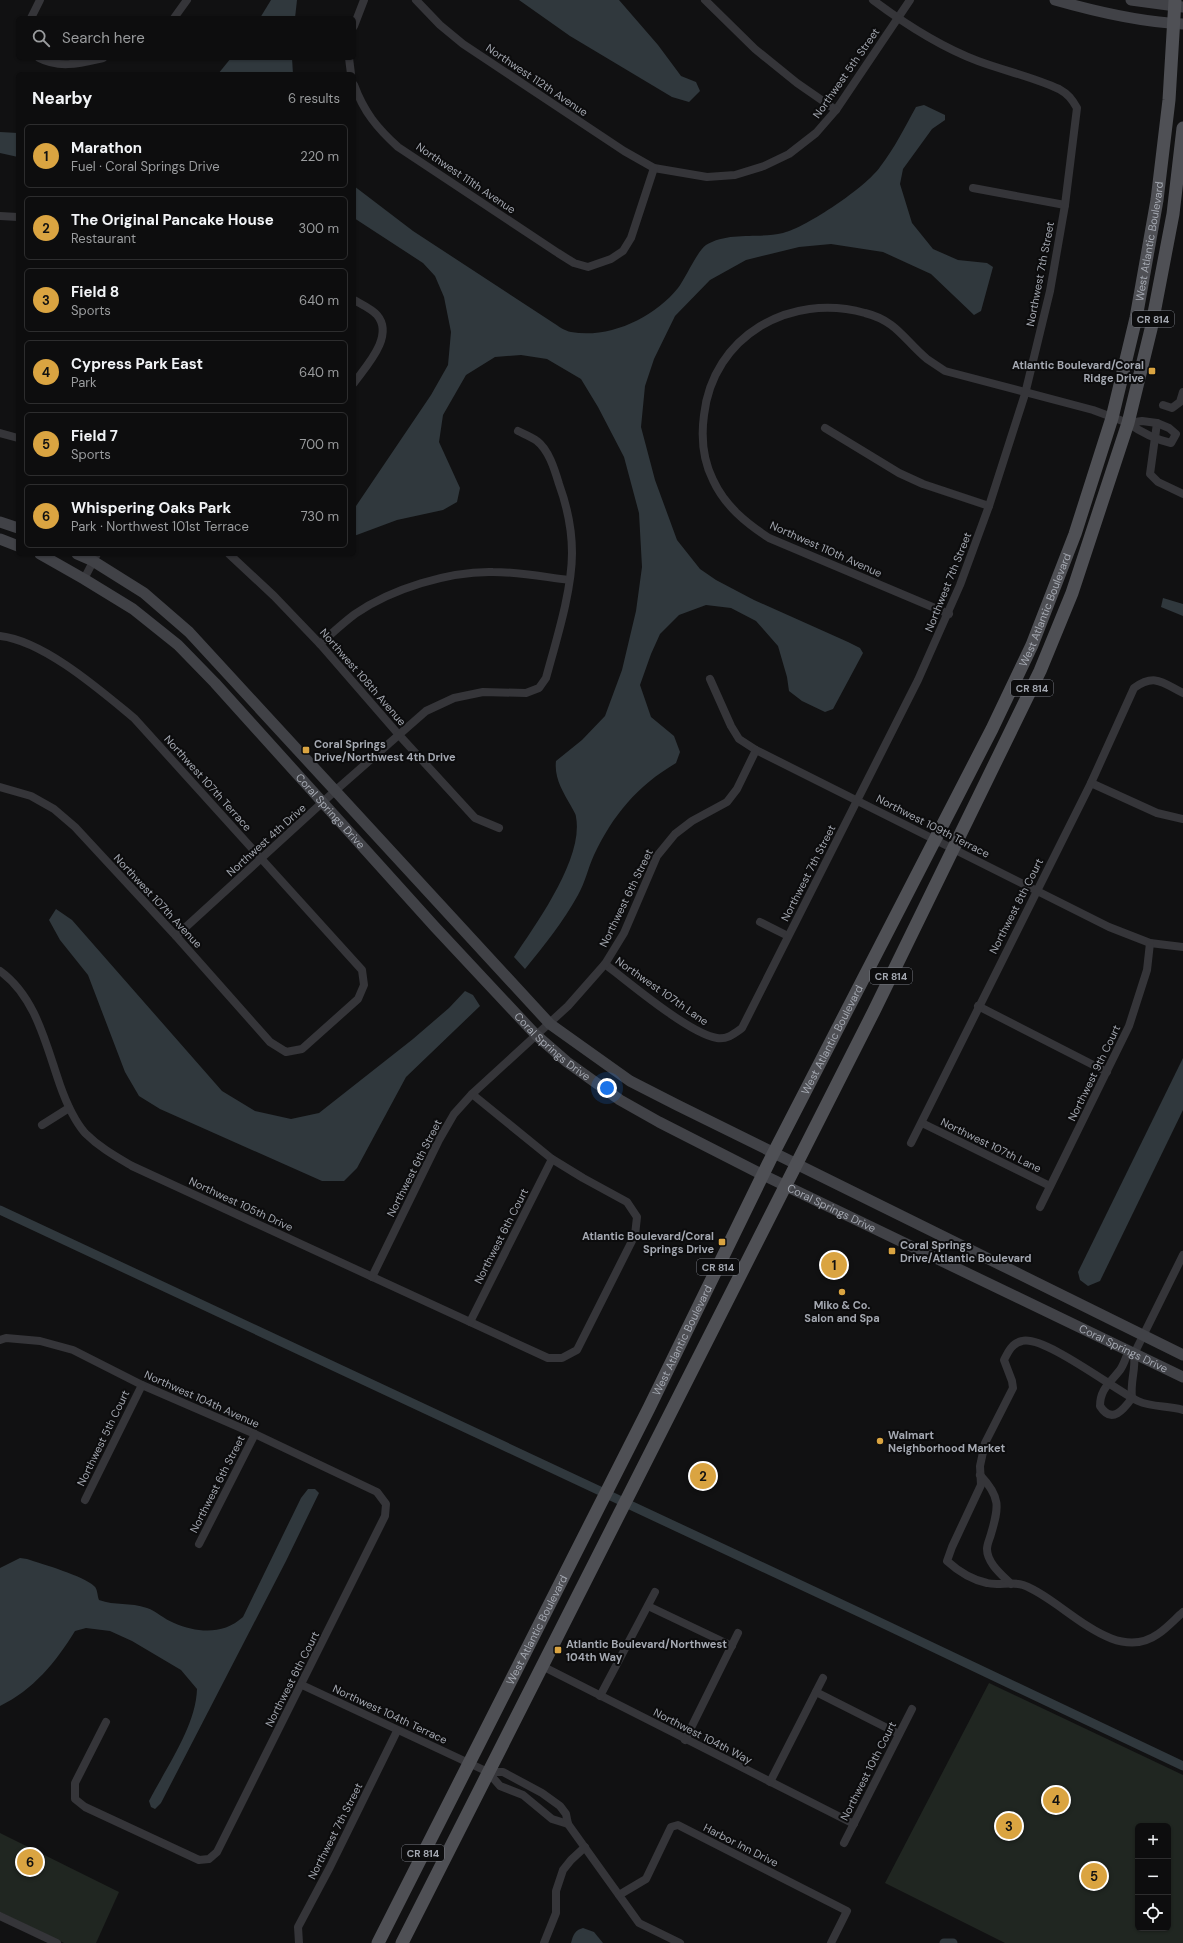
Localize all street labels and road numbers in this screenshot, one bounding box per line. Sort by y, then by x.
street label: Northwest 5th Street [810,25,882,121]
street label: Northwest 112th Avenue [483,41,591,119]
street label: Northwest 111th Avenue [414,139,518,217]
street label: West Atlantic Boulevard [1132,181,1166,302]
street label: Northwest 7th Street [1023,220,1057,328]
road number: CR 814 [1132,311,1174,327]
street label: Northwest 110th Avenue [768,518,884,580]
street label: Northwest 7th Street [922,530,974,634]
street label: West Atlantic Boulevard [1016,551,1074,669]
street label: Northwest 108th Avenue [317,625,409,729]
road number: CR 814 [1011,680,1053,696]
street label: Northwest 107th Terrace [161,732,255,834]
street label: Coral Springs Drive [293,770,368,852]
street label: Northwest 109th Terrace [874,791,992,861]
street label: Northwest 4th Drive [223,801,309,879]
street label: Northwest 7th Street [778,822,838,924]
street label: Northwest 6th Street [596,847,656,949]
street label: Northwest 107th Avenue [111,851,205,951]
street label: Northwest 8th Court [986,856,1046,956]
street label: Northwest 107th Lane [613,954,711,1028]
road number: CR 814 [870,968,912,984]
street label: West Atlantic Boulevard [798,982,866,1097]
street label: Coral Springs Drive [511,1009,593,1084]
street label: Northwest 9th Court [1065,1023,1123,1123]
street label: Northwest 107th Lane [938,1115,1044,1175]
street label: Northwest 6th Street [383,1117,445,1219]
street label: Northwest 105th Drive [187,1174,295,1234]
street label: Coral Springs Drive [785,1181,878,1235]
street label: Northwest 6th Court [471,1186,531,1286]
road number: CR 814 [697,1259,739,1275]
street label: West Atlantic Boulevard [649,1283,715,1398]
street label: Coral Springs Drive [1077,1321,1170,1376]
street label: Northwest 104th Avenue [142,1367,262,1431]
street label: Northwest 5th Court [74,1388,132,1488]
street label: Northwest 6th Street [186,1433,248,1535]
street label: West Atlantic Boulevard [503,1573,570,1687]
street label: Northwest 6th Court [262,1629,322,1729]
street label: Northwest 104th Terrace [330,1681,450,1747]
street label: Northwest 104th Way [651,1705,755,1767]
street label: Northwest 10th Court [837,1719,899,1823]
street label: Northwest 7th Street [305,1780,365,1882]
street label: Harbor Inn Drive [701,1820,781,1870]
road number: CR 814 [402,1845,444,1861]

